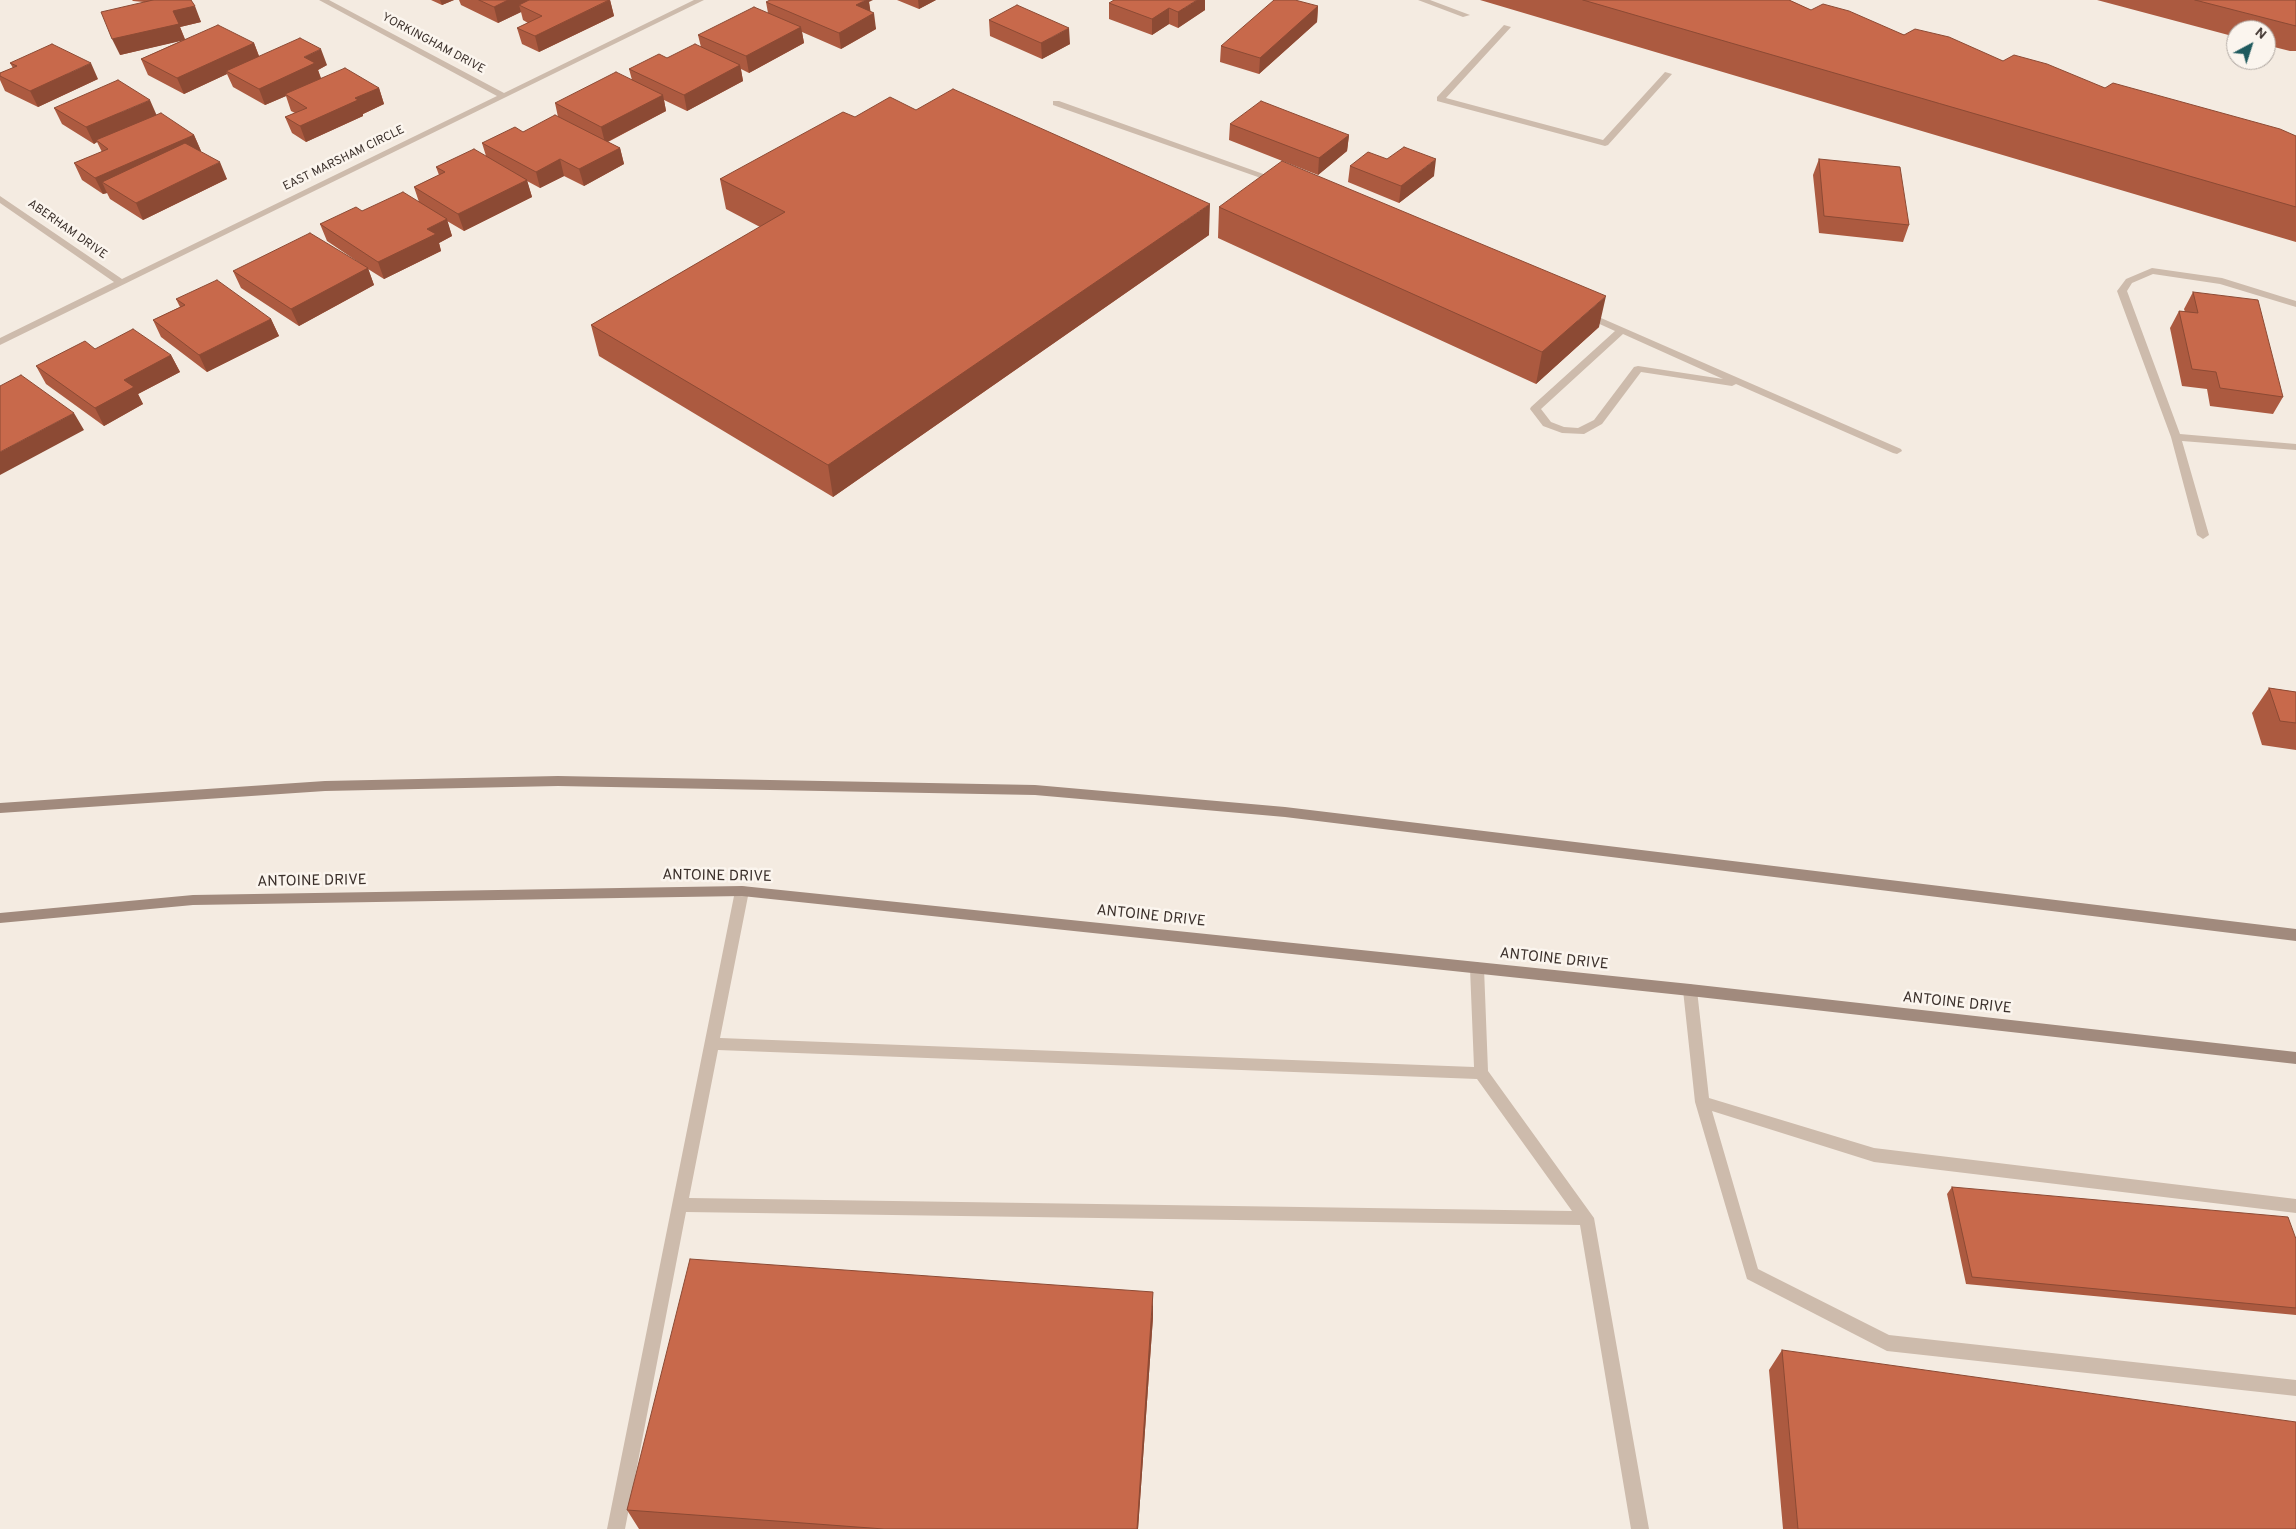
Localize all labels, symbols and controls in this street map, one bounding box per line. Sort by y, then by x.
street label: YORKINGHAM DRIVE [379,11,487,77]
north arrow [2226,20,2276,70]
text: N [2251,24,2270,44]
street label: EAST MARSHAM CIRCLE [281,123,407,195]
street label: ABERHAM DRIVE [25,197,109,263]
street label: ANTOINE DRIVE [662,867,772,887]
street label: ANTOINE DRIVE [257,872,367,892]
street label: ANTOINE DRIVE [1096,902,1206,932]
street label: ANTOINE DRIVE [1499,945,1609,975]
street label: ANTOINE DRIVE [1902,989,2012,1019]

